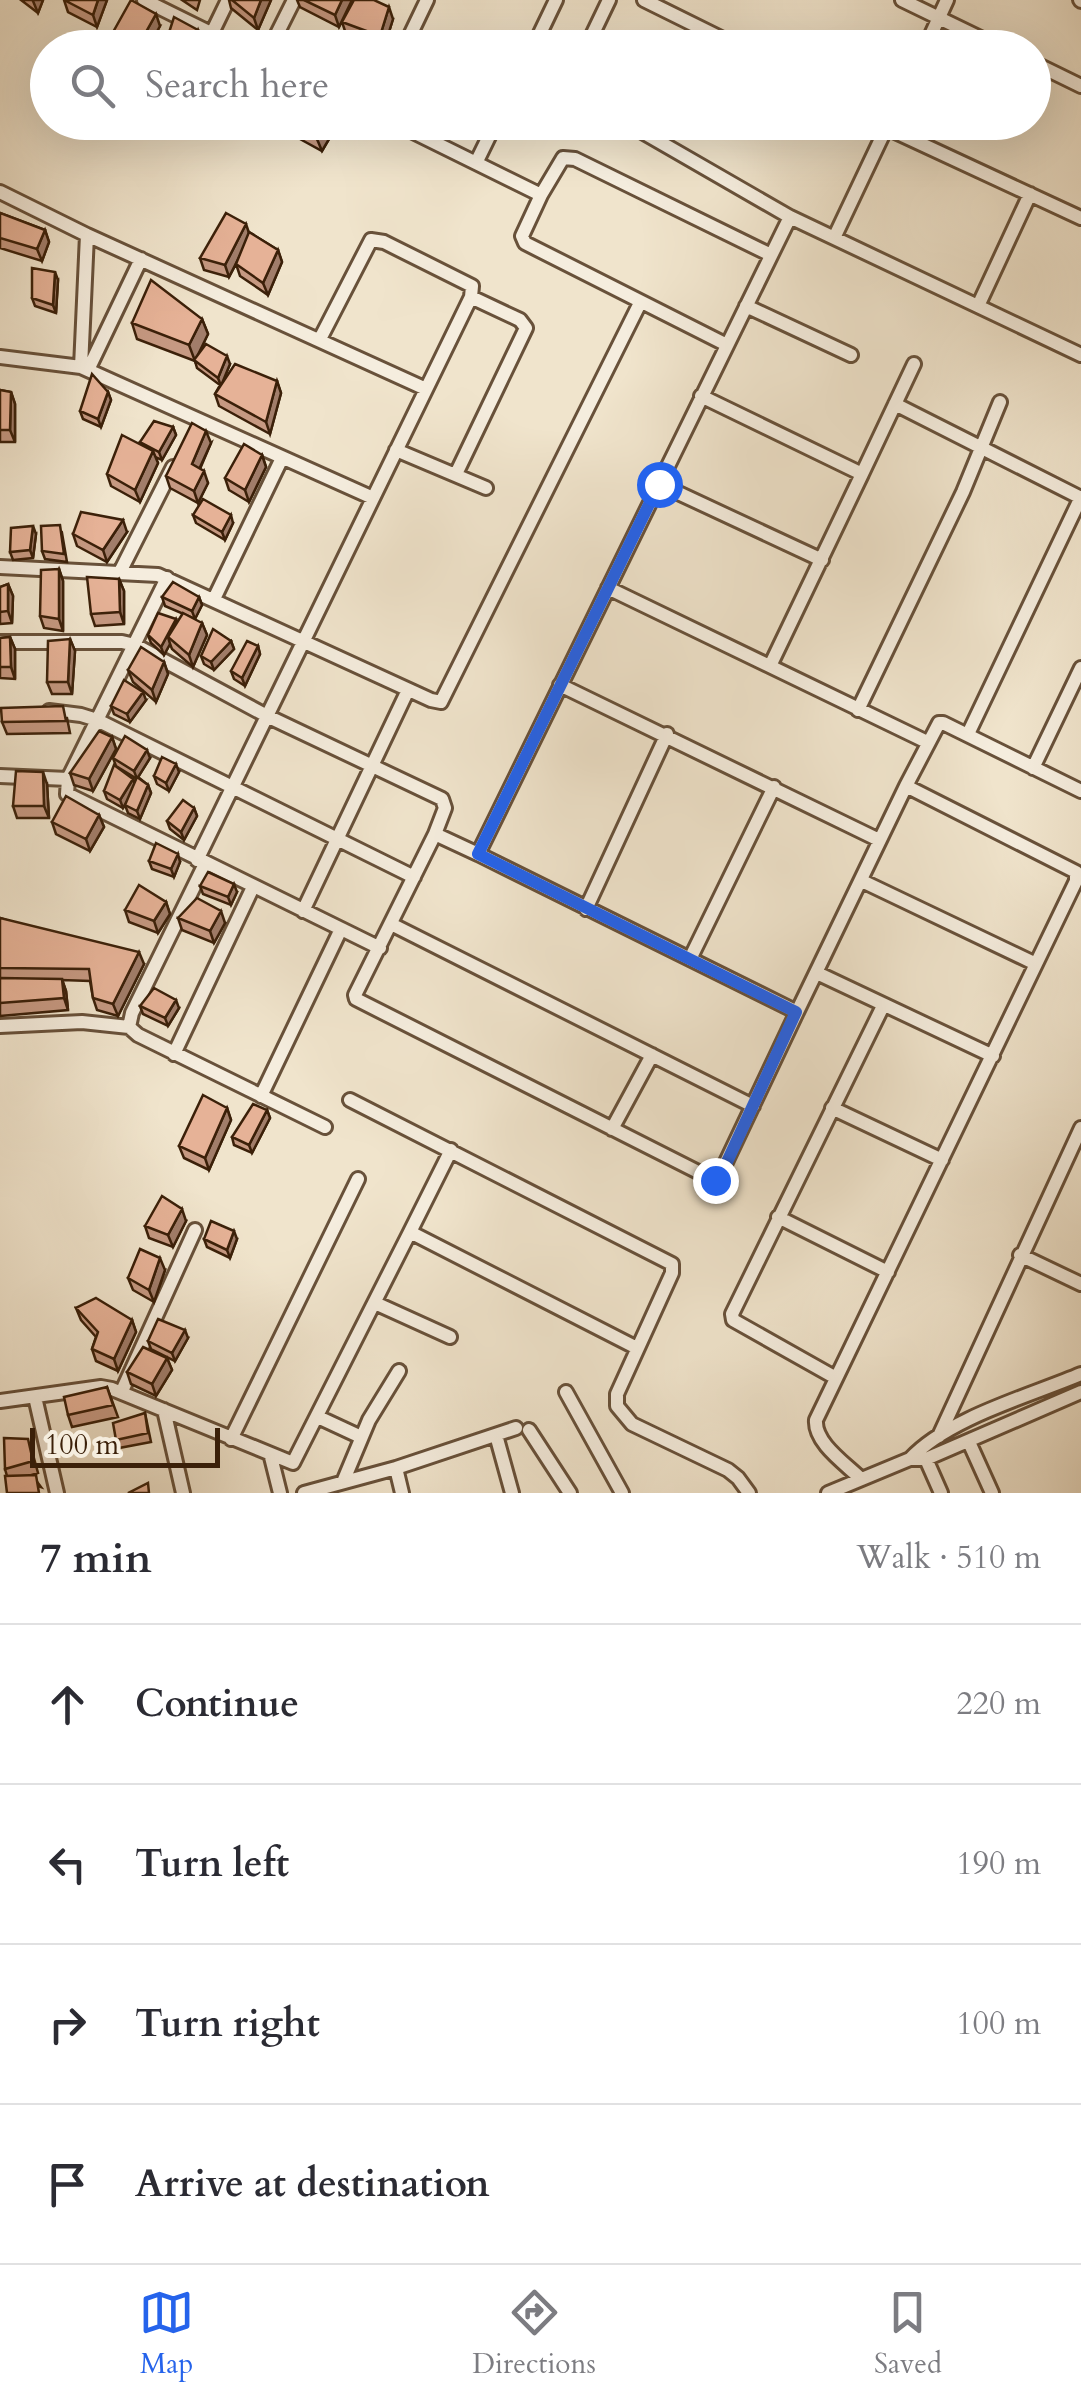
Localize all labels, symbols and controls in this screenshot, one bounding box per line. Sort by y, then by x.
search box [30,30,1051,140]
icon: search [65,58,120,113]
text: Search here [145,59,329,111]
route start [637,462,683,508]
route end [693,1158,739,1204]
scale bar [30,1423,220,1468]
text: 100 m [45,1426,119,1464]
text: 7 min [40,1530,152,1587]
text: Walk · 510 m [856,1536,1041,1580]
icon: ahead [40,1677,95,1732]
text: Continue [135,1678,299,1730]
text: 220 m [956,1682,1041,1726]
icon: left [40,1837,95,1892]
text: Turn left [135,1838,289,1890]
text: 190 m [956,1842,1041,1886]
icon: right [40,1997,95,2052]
text: Turn right [135,1998,320,2050]
text: 100 m [956,2002,1041,2046]
icon: arrive [40,2157,95,2212]
text: Arrive at destination [135,2158,490,2210]
tab: Map [139,2285,194,2383]
tab: Directions [472,2285,596,2383]
tab: Saved [874,2285,942,2383]

